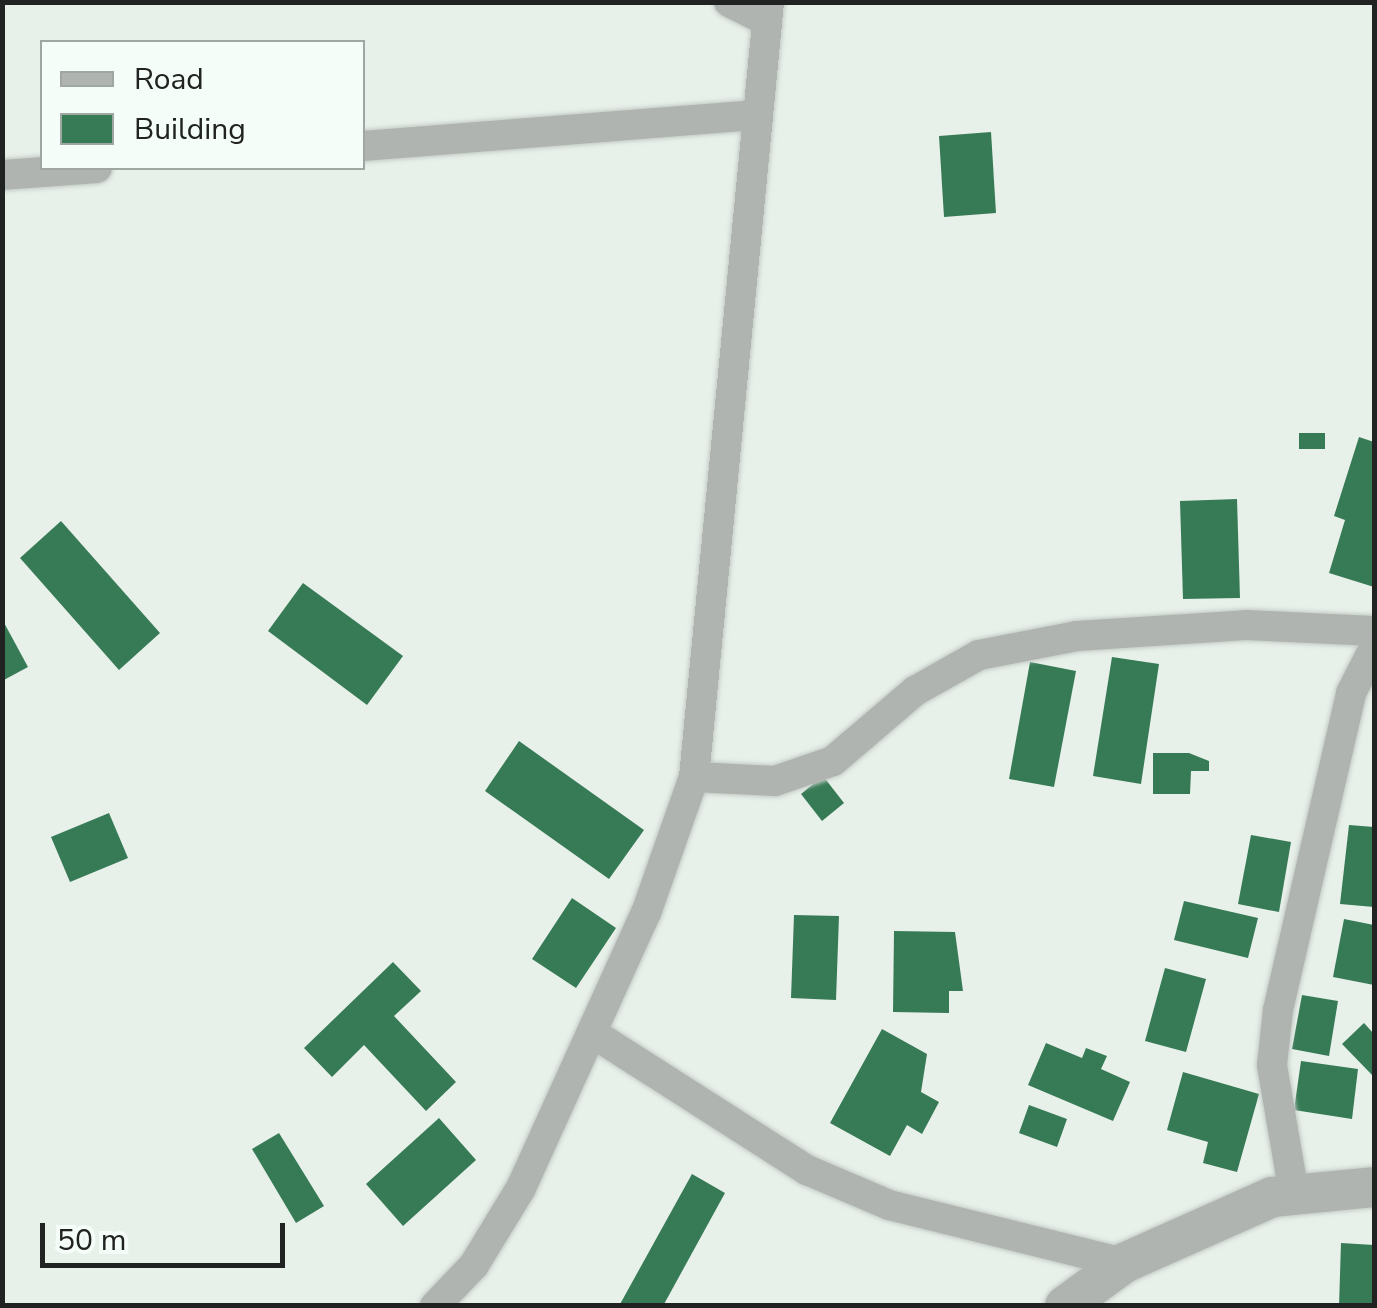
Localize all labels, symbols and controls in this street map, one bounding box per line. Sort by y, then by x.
legend [40,40,365,170]
text: Road [134,59,204,100]
text: Building [134,109,246,150]
scale bar [45,1203,290,1265]
text: 50 m [57,1220,126,1261]

